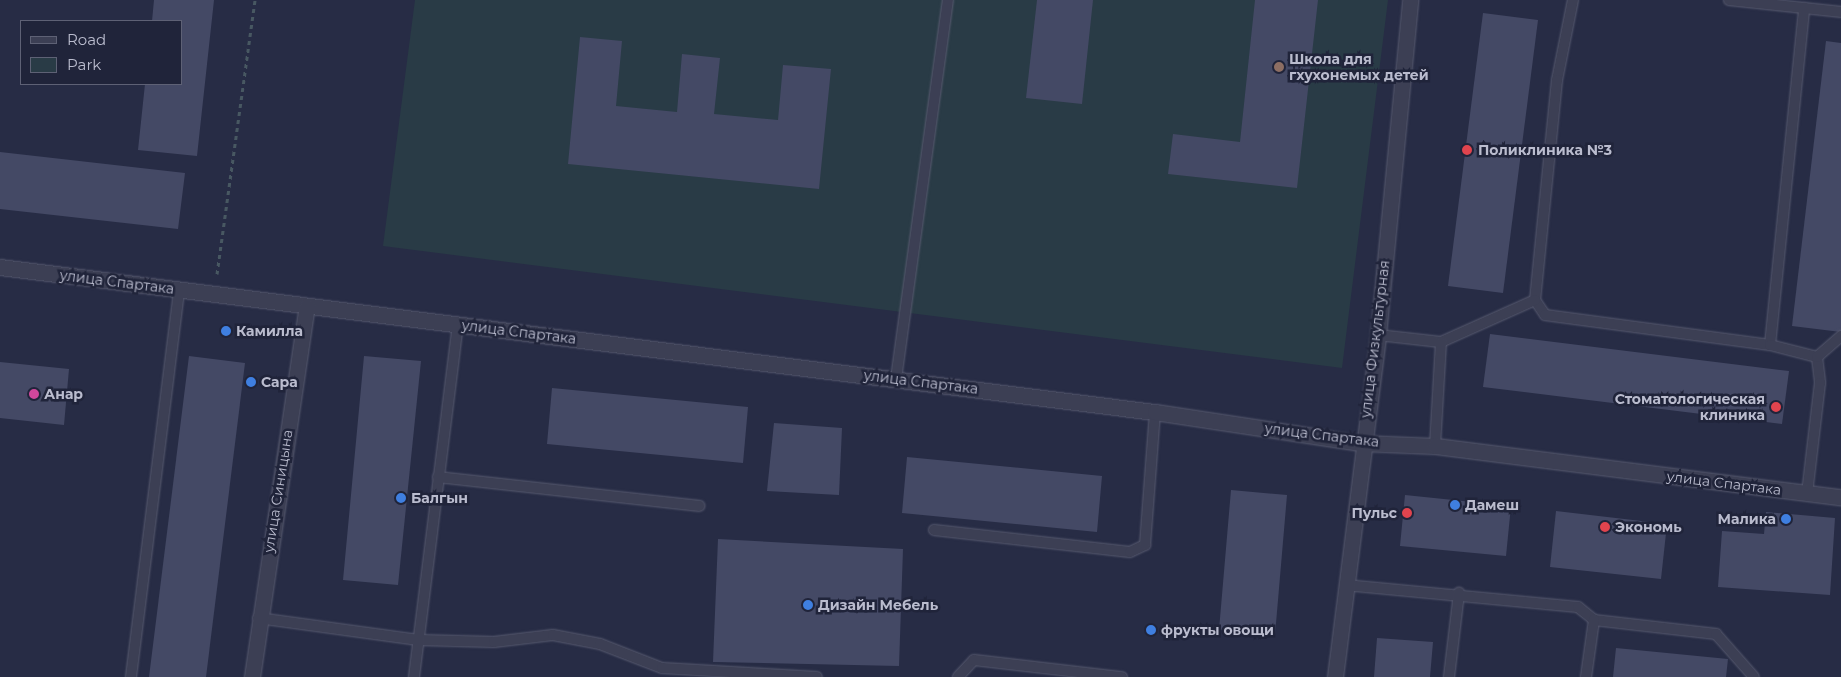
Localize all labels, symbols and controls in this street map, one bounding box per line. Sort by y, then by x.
legend [20,20,182,85]
text: Road [67,30,106,49]
place label: Школа для гхухонемых детей [1289,51,1429,84]
text: Park [67,55,101,74]
marker: Школа для гхухонемых детей [1273,61,1285,73]
place label: Поликлиника №3 [1478,142,1612,158]
marker: Поликлиника №3 [1460,143,1474,157]
street label: улица Физкультурная [1357,259,1393,419]
street label: улица Спартака [59,267,175,297]
street label: улица Спартака [461,317,577,347]
place label: Камилла [236,323,303,339]
marker: Камилла [220,325,232,337]
street label: улица Спартака [863,367,979,397]
place label: Сара [261,374,298,390]
marker: Сара [245,376,257,388]
place label: Анар [44,386,83,402]
marker: Анар [28,388,40,400]
place label: Стоматологическая клиника [1615,391,1765,424]
marker: Стоматологическая клиника [1769,400,1783,414]
street label: улица Спартака [1264,420,1380,450]
street label: улица Синицына [260,428,296,554]
street label: улица Спартака [1666,468,1782,498]
place label: Балгын [411,490,468,506]
marker: Балгын [395,492,407,504]
place label: Дамеш [1465,497,1519,513]
marker: Дамеш [1449,499,1461,511]
place label: Пульс [1351,505,1397,521]
marker: Пульс [1401,507,1413,519]
place label: Малика [1717,511,1776,527]
marker: Малика [1780,513,1792,525]
place label: Экономь [1615,519,1682,535]
marker: Экономь [1599,521,1611,533]
place label: Дизайн Мебель [818,597,938,613]
marker: Дизайн Мебель [802,599,814,611]
place label: фрукты овощи [1161,622,1274,638]
marker: фрукты овощи [1145,624,1157,636]

